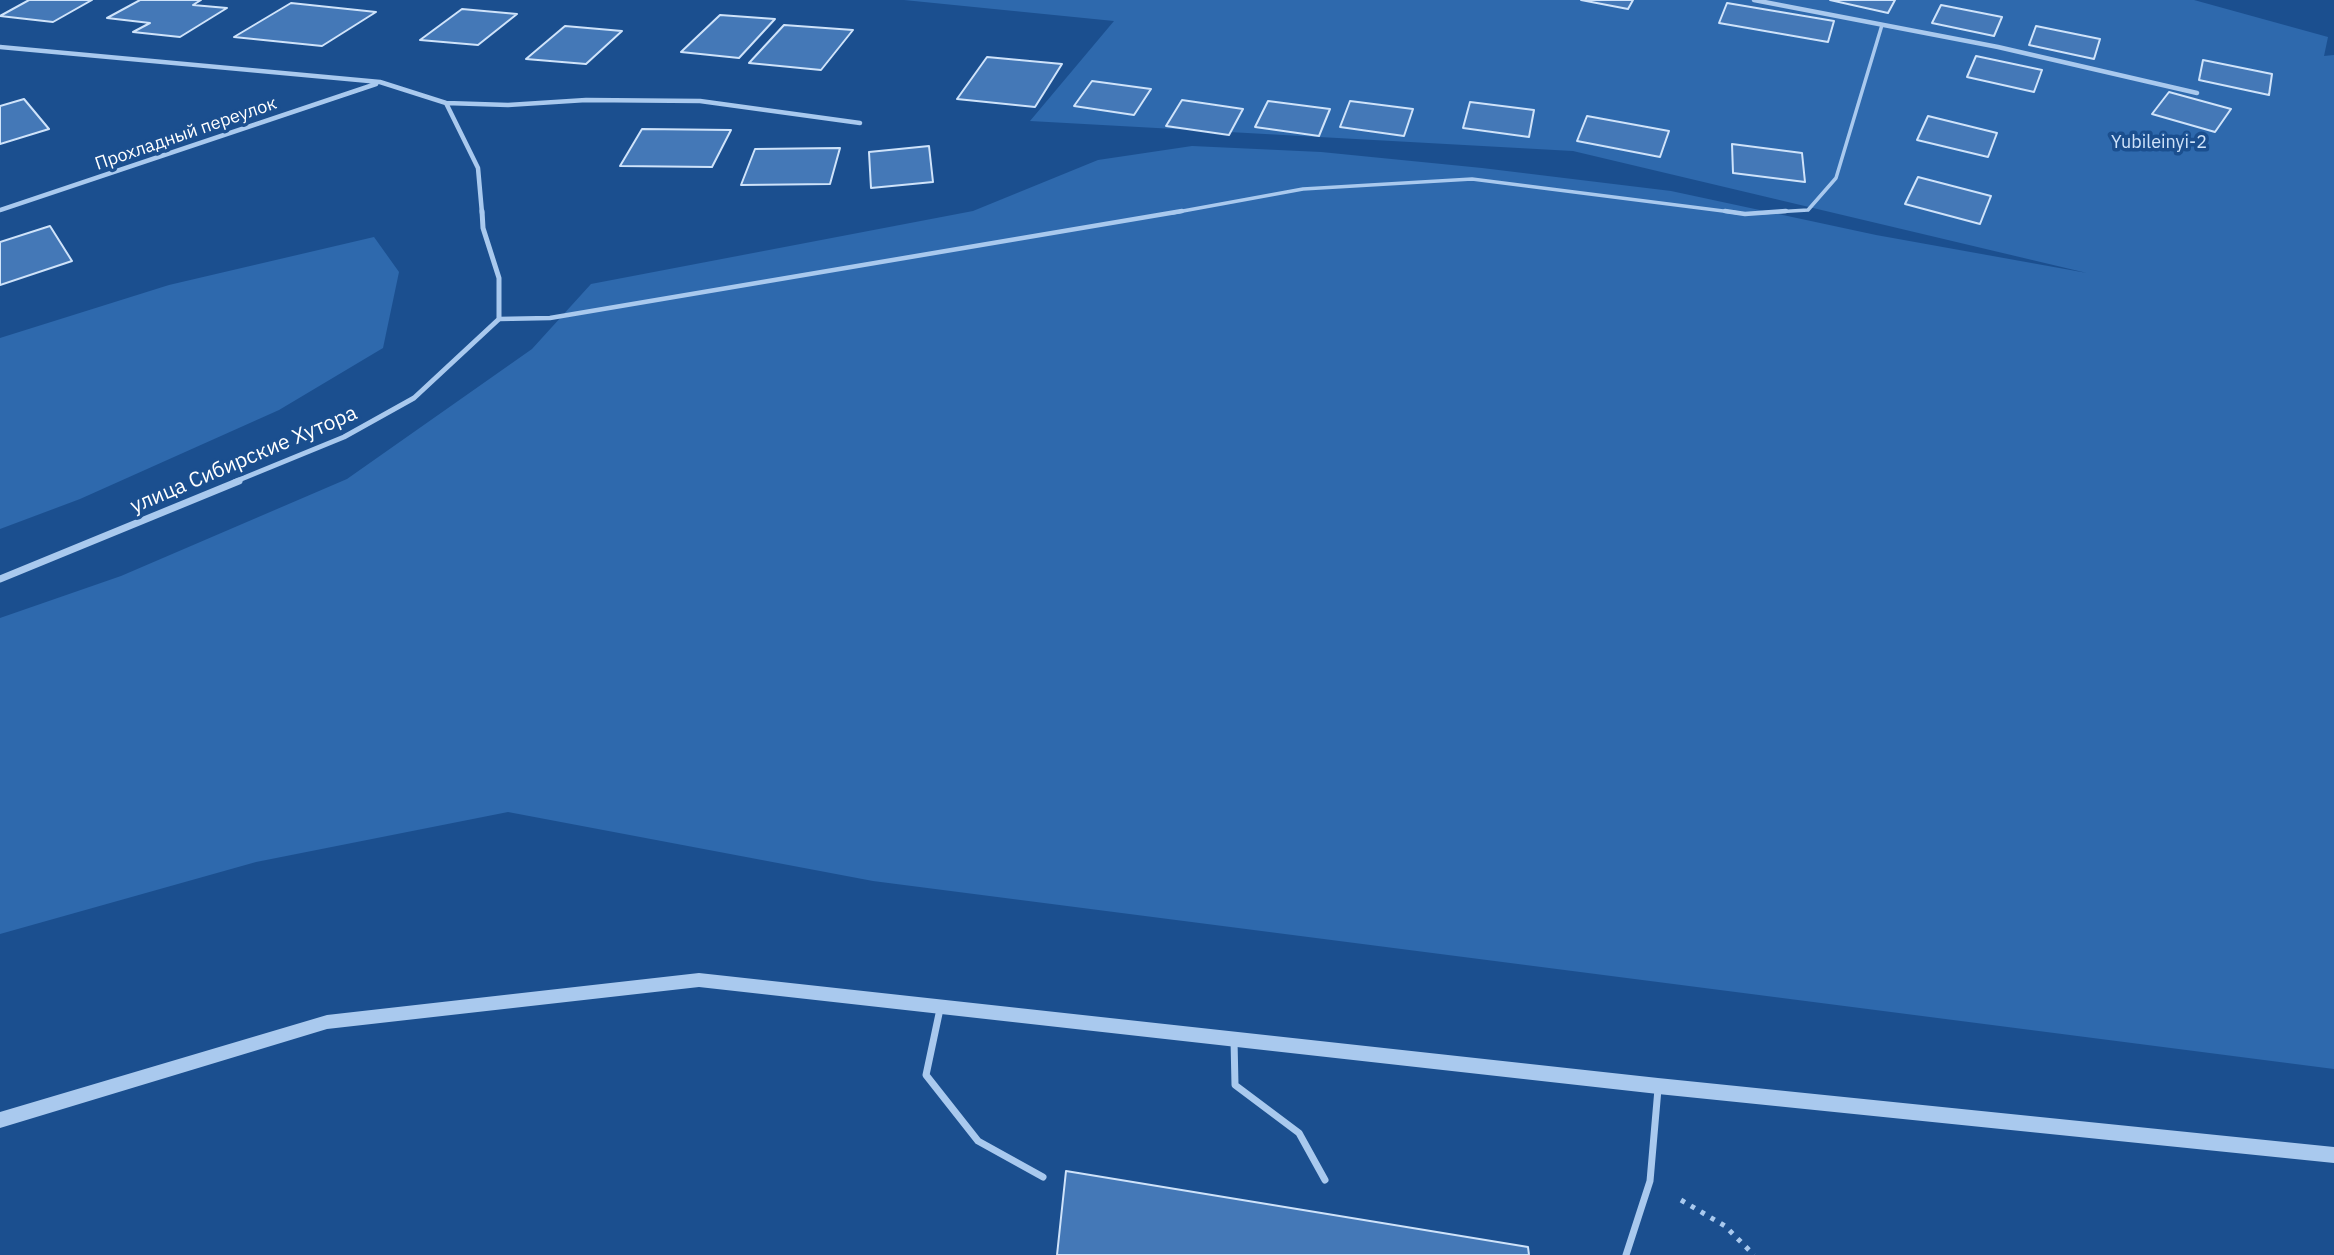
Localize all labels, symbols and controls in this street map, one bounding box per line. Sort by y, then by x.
street label: Прохладный переулок [92,93,280,175]
park label: Yubileinyi-2 [2111,132,2207,154]
street label: улица Сибирские Хутора [127,401,361,519]

